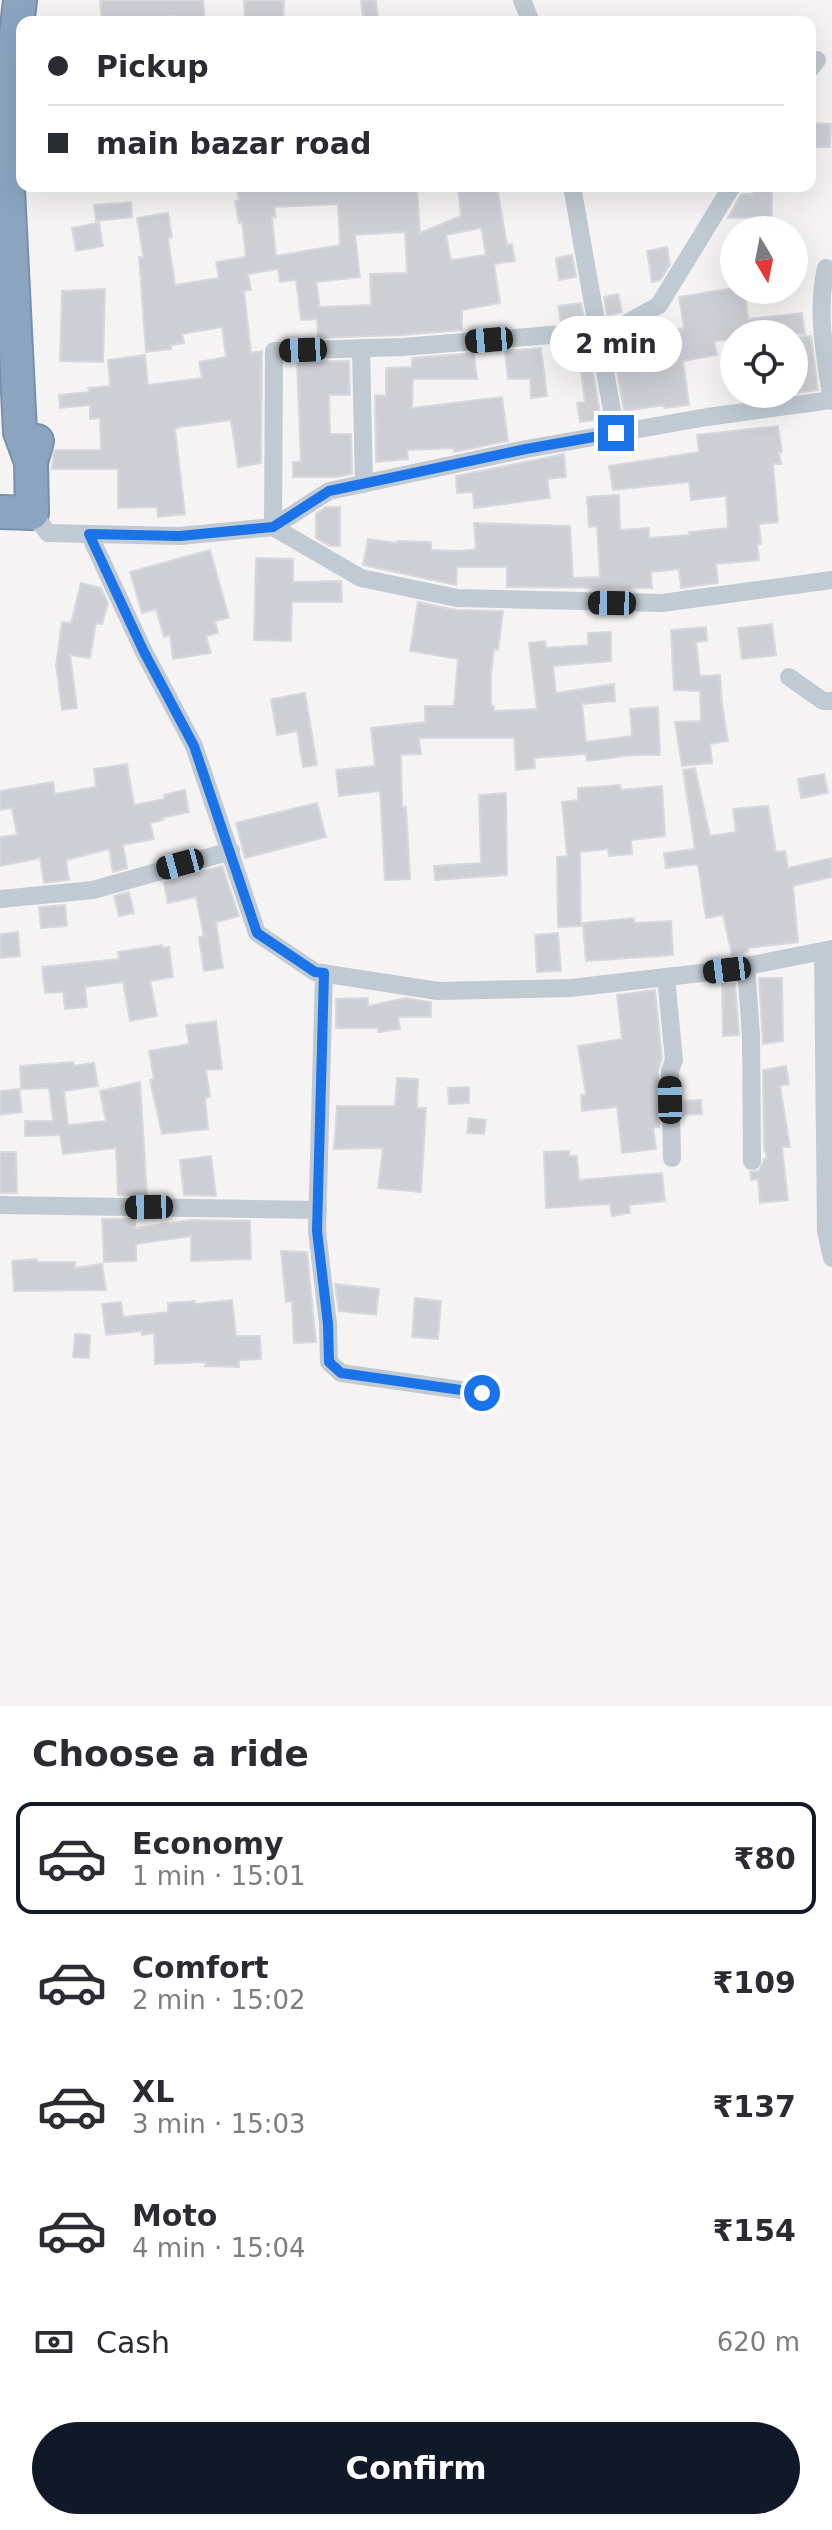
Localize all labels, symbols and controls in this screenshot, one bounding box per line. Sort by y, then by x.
text: Pickup [96,49,209,84]
text: main bazar road [96,126,371,161]
north arrow [720,216,808,304]
map controls [720,216,808,408]
callout: 2 min [550,317,682,373]
button: locate [720,320,808,408]
car [464,326,514,354]
text: 2 min [575,329,657,359]
car [279,337,327,363]
route end [598,415,634,451]
car [588,591,636,615]
car [154,846,206,882]
car [702,955,752,985]
car [658,1076,682,1124]
car [125,1195,173,1219]
route start [464,1375,500,1411]
text: Choose a ride [32,1733,309,1774]
icon: car [36,1822,108,1894]
text: Economy [132,1826,284,1861]
text: ₹80 [733,1841,796,1876]
text: 1 min · 15:01 [132,1861,306,1891]
icon: car [36,1946,108,2018]
text: Comfort [132,1950,269,1985]
text: ₹109 [713,1965,796,2000]
text: 2 min · 15:02 [132,1985,306,2015]
icon: car [36,2070,108,2142]
text: XL [132,2074,174,2109]
text: ₹137 [713,2089,796,2124]
text: 3 min · 15:03 [132,2109,306,2139]
icon: car [36,2194,108,2266]
text: Moto [132,2198,217,2233]
text: ₹154 [713,2213,796,2248]
text: 4 min · 15:04 [132,2233,306,2263]
icon: cash [32,2320,76,2364]
text: Cash [96,2325,170,2360]
text: 620 m [717,2327,800,2357]
button: Confirm [32,2422,800,2514]

